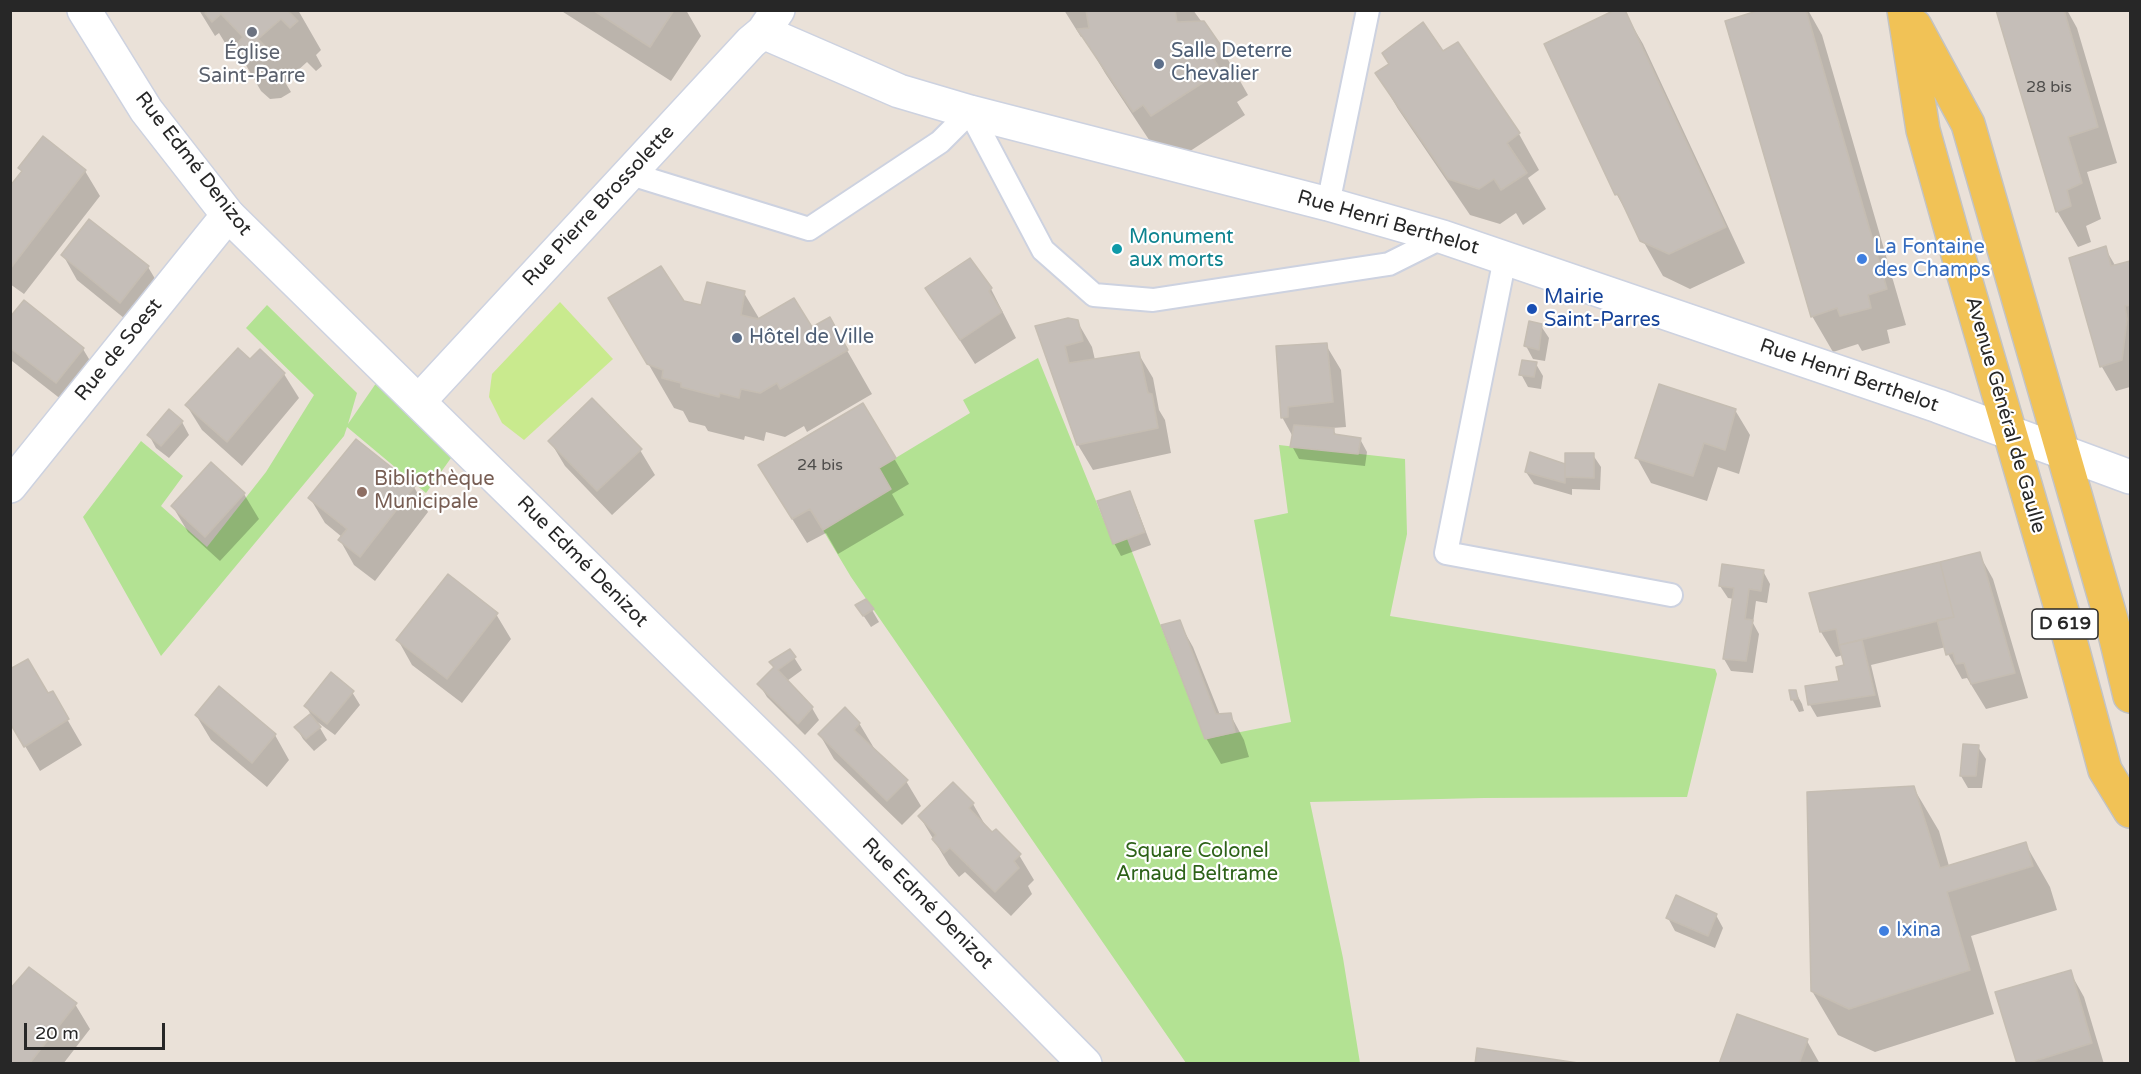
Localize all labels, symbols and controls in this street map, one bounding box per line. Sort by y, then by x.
marker: Église Saint-Parre [245,25,259,39]
place label: Salle Deterre Chevalier [1171,40,1292,87]
place label: Église Saint-Parre [199,42,305,89]
marker: Salle Deterre Chevalier [1152,57,1166,71]
house number: 28 bis [2026,78,2072,98]
street label: Rue Edmé Denizot [129,87,257,241]
street label: Rue Pierre Brossolette [518,121,680,291]
street label: Rue Henri Berthelot [1294,186,1482,260]
place label: Monument aux morts [1129,226,1234,273]
place label: La Fontaine des Champs [1874,236,1991,283]
marker: Monument aux morts [1110,242,1124,256]
marker: La Fontaine des Champs [1855,252,1869,266]
place label: Mairie Saint-Parres [1544,286,1660,333]
street label: Rue de Soest [70,294,168,406]
street label: Avenue Général de Gaulle [1960,294,2050,536]
marker: Mairie Saint-Parres [1525,302,1539,316]
place label: Hôtel de Ville [749,326,874,350]
marker: Hôtel de Ville [730,331,744,345]
street label: Rue Henri Berthelot [1756,334,1942,418]
house number: 24 bis [797,456,843,476]
place label: Bibliothèque Municipale [374,468,495,515]
marker: Bibliothèque Municipale [355,485,369,499]
street label: Rue Edmé Denizot [511,491,653,633]
road number: D 619 [2032,609,2098,639]
street label: Rue Edmé Denizot [856,833,998,975]
park label: Square Colonel Arnaud Beltrame [1116,840,1278,887]
place label: Ixina [1896,919,1941,943]
marker: Ixina [1877,924,1891,938]
scale bar [27,1011,168,1049]
text: 20 m [35,1022,79,1044]

